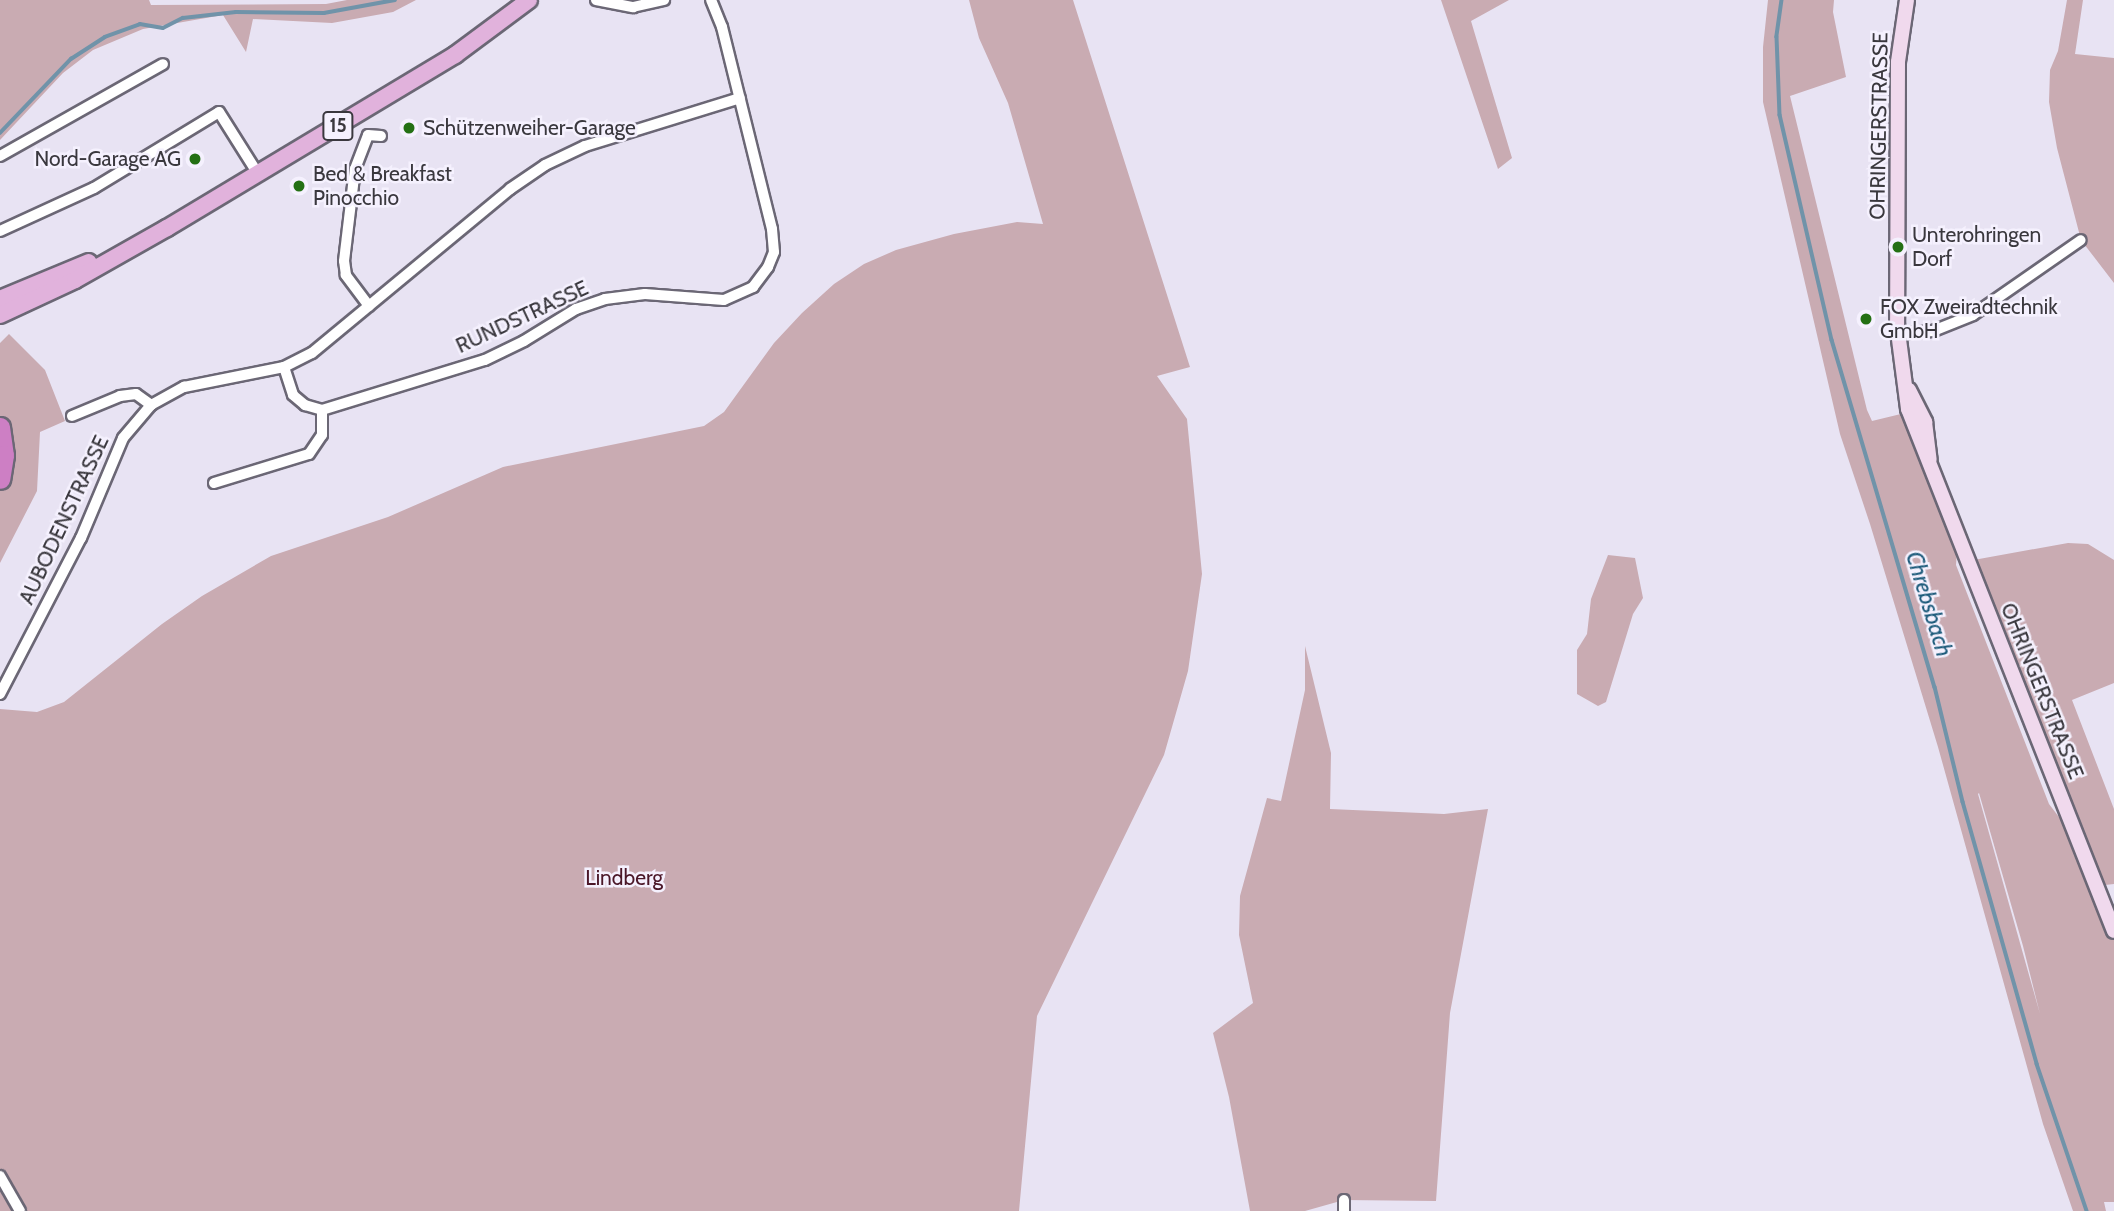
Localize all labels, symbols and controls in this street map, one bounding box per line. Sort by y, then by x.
street label: OHRINGERSTRASSE [1865,32,1893,220]
road number: 15 [322,110,354,142]
place label: Schützenweiher-Garage [423,115,636,141]
marker: Schützenweiher-Garage [401,120,417,136]
place label: Nord-Garage AG [35,146,181,172]
marker: Nord-Garage AG [187,151,203,167]
place label: Bed & Breakfast Pinocchio [313,161,452,211]
marker: Bed & Breakfast Pinocchio [291,178,307,194]
place label: Unterohringen Dorf [1912,222,2041,272]
marker: Unterohringen Dorf [1890,239,1906,255]
street label: RUNDSTRASSE [452,275,592,359]
place label: FOX Zweiradtechnik GmbH [1880,294,2058,344]
marker: FOX Zweiradtechnik GmbH [1858,311,1874,327]
street label: AUBODENSTRASSE [14,432,114,608]
water label: Chrebsbach [1900,548,1958,660]
street label: OHRINGERSTRASSE [1995,599,2089,783]
park label: Lindberg [585,865,663,891]

